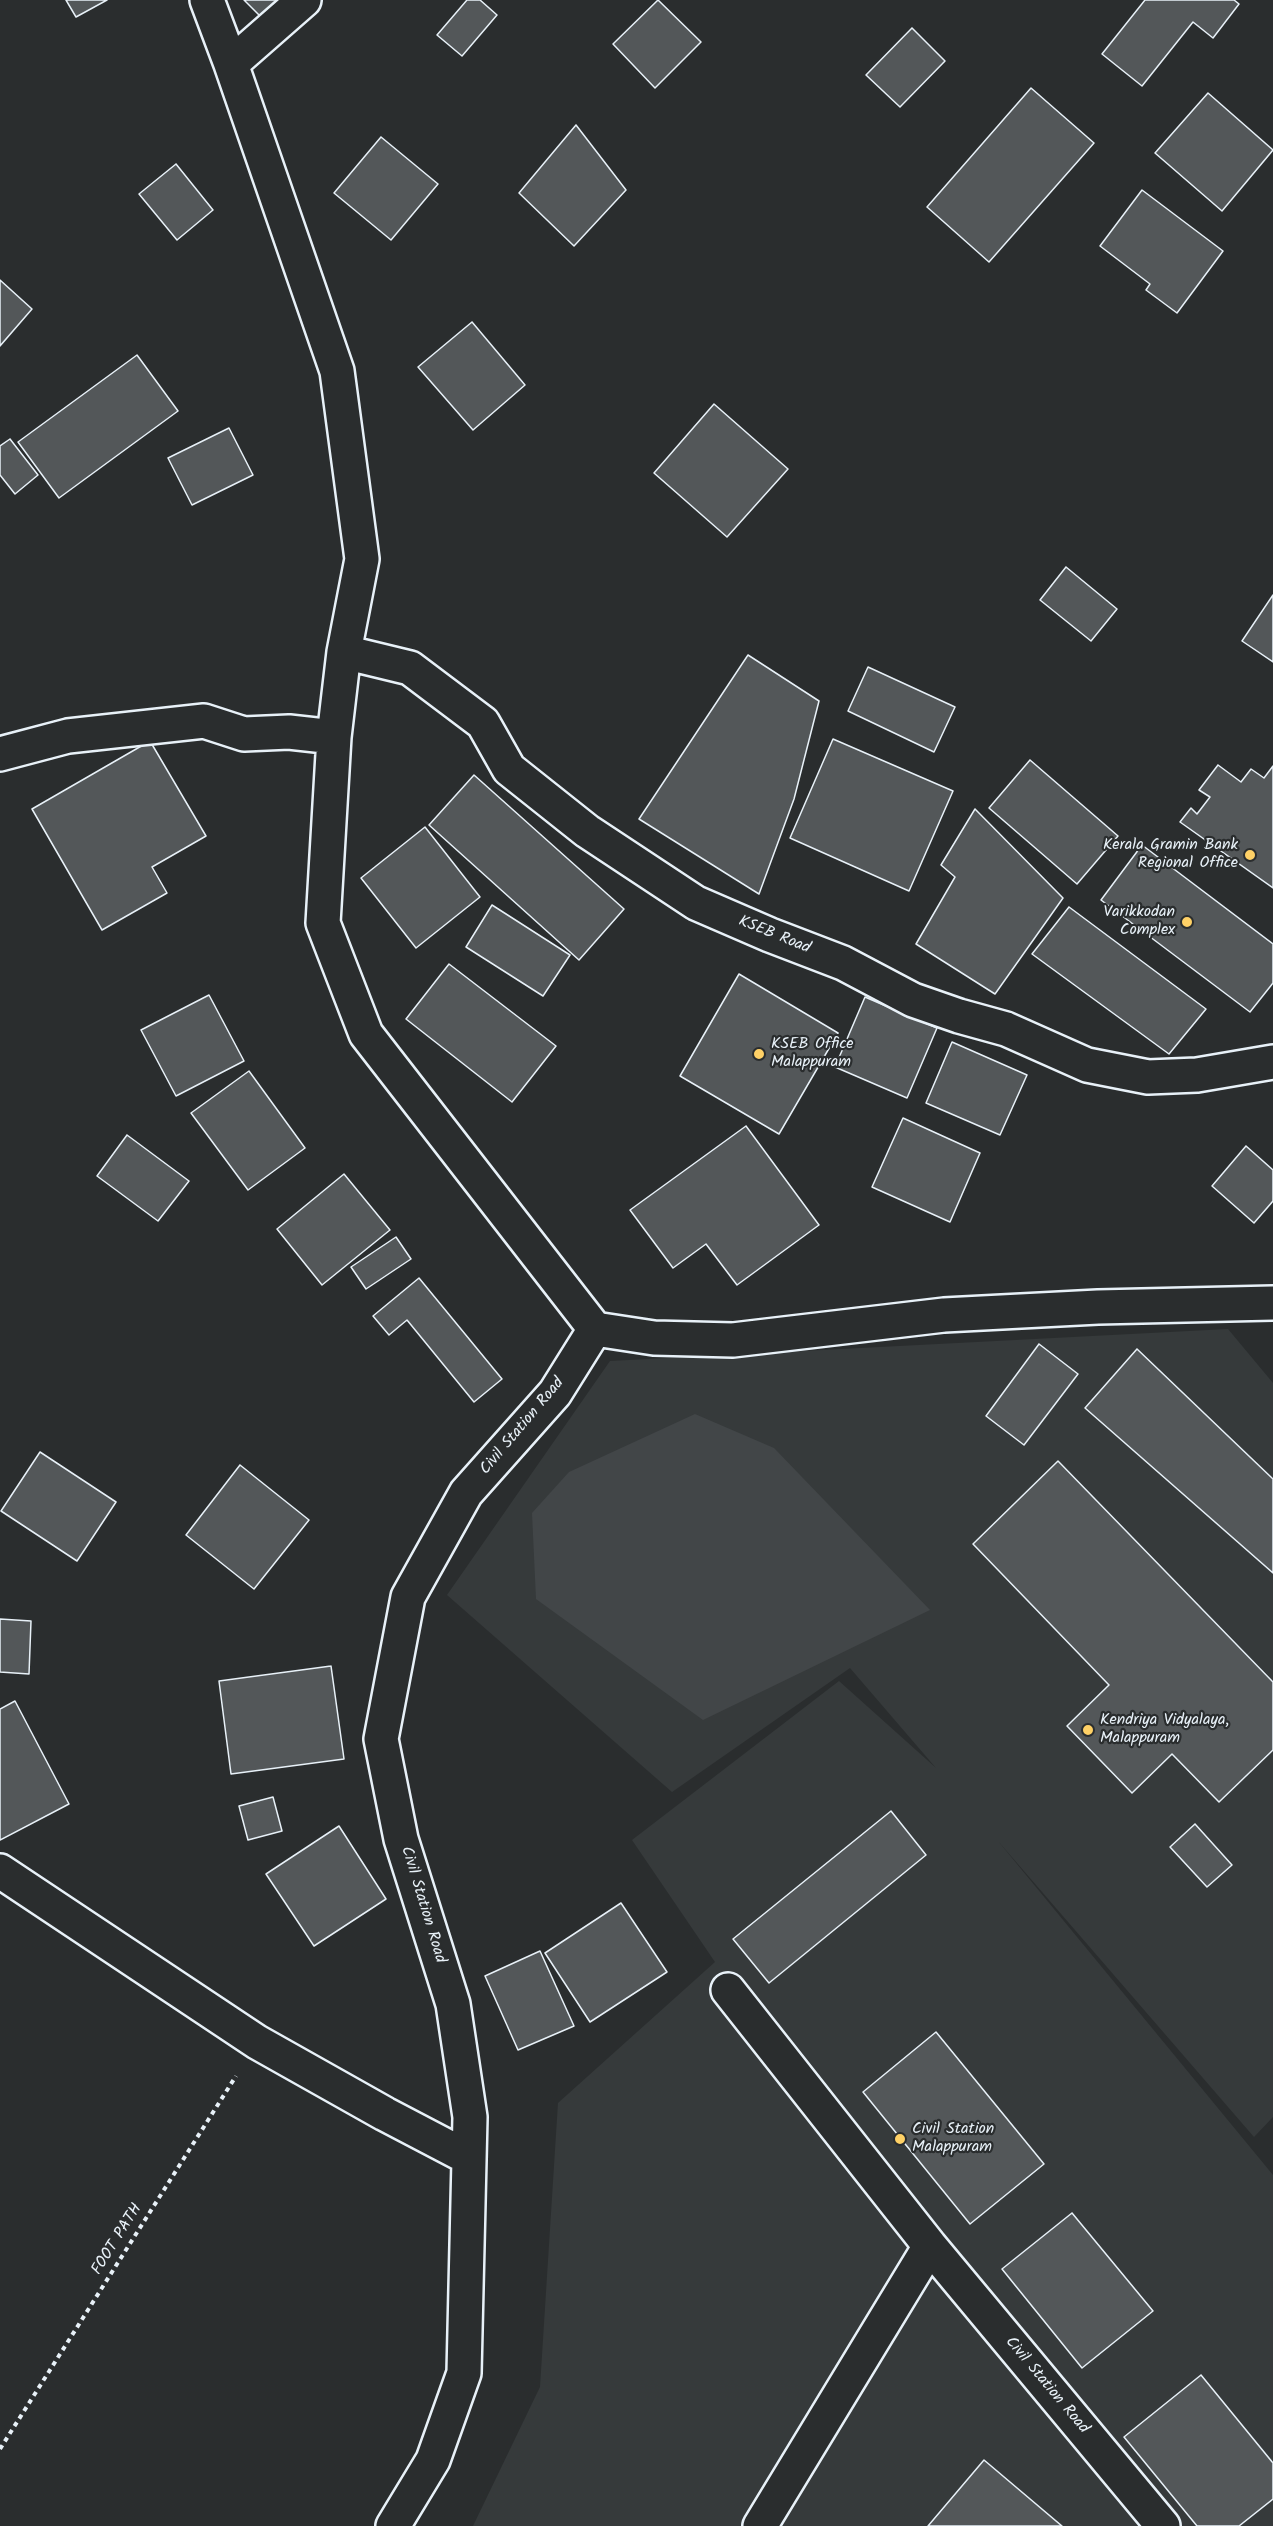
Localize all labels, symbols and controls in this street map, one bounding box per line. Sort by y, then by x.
place label: Kerala Gramin Bank Regional Office [1103,836,1238,874]
marker: Kerala Gramin Bank Regional Office [1243,848,1257,862]
place label: Varikkodan Complex [1104,903,1175,941]
street label: KSEB Road [735,913,813,959]
marker: Varikkodan Complex [1180,915,1194,929]
place label: KSEB Office Malappuram [771,1035,854,1073]
marker: KSEB Office Malappuram [752,1047,766,1061]
street label: Civil Station Road [477,1375,569,1479]
place label: Kendriya Vidyalaya, Malappuram [1100,1711,1229,1749]
marker: Kendriya Vidyalaya, Malappuram [1081,1723,1095,1737]
street label: Civil Station Road [395,1844,449,1966]
place label: Civil Station Malappuram [912,2120,994,2158]
marker: Civil Station Malappuram [893,2132,907,2146]
street label: FOOT PATH [88,2201,148,2279]
street label: Civil Station Road [1000,2334,1092,2438]

